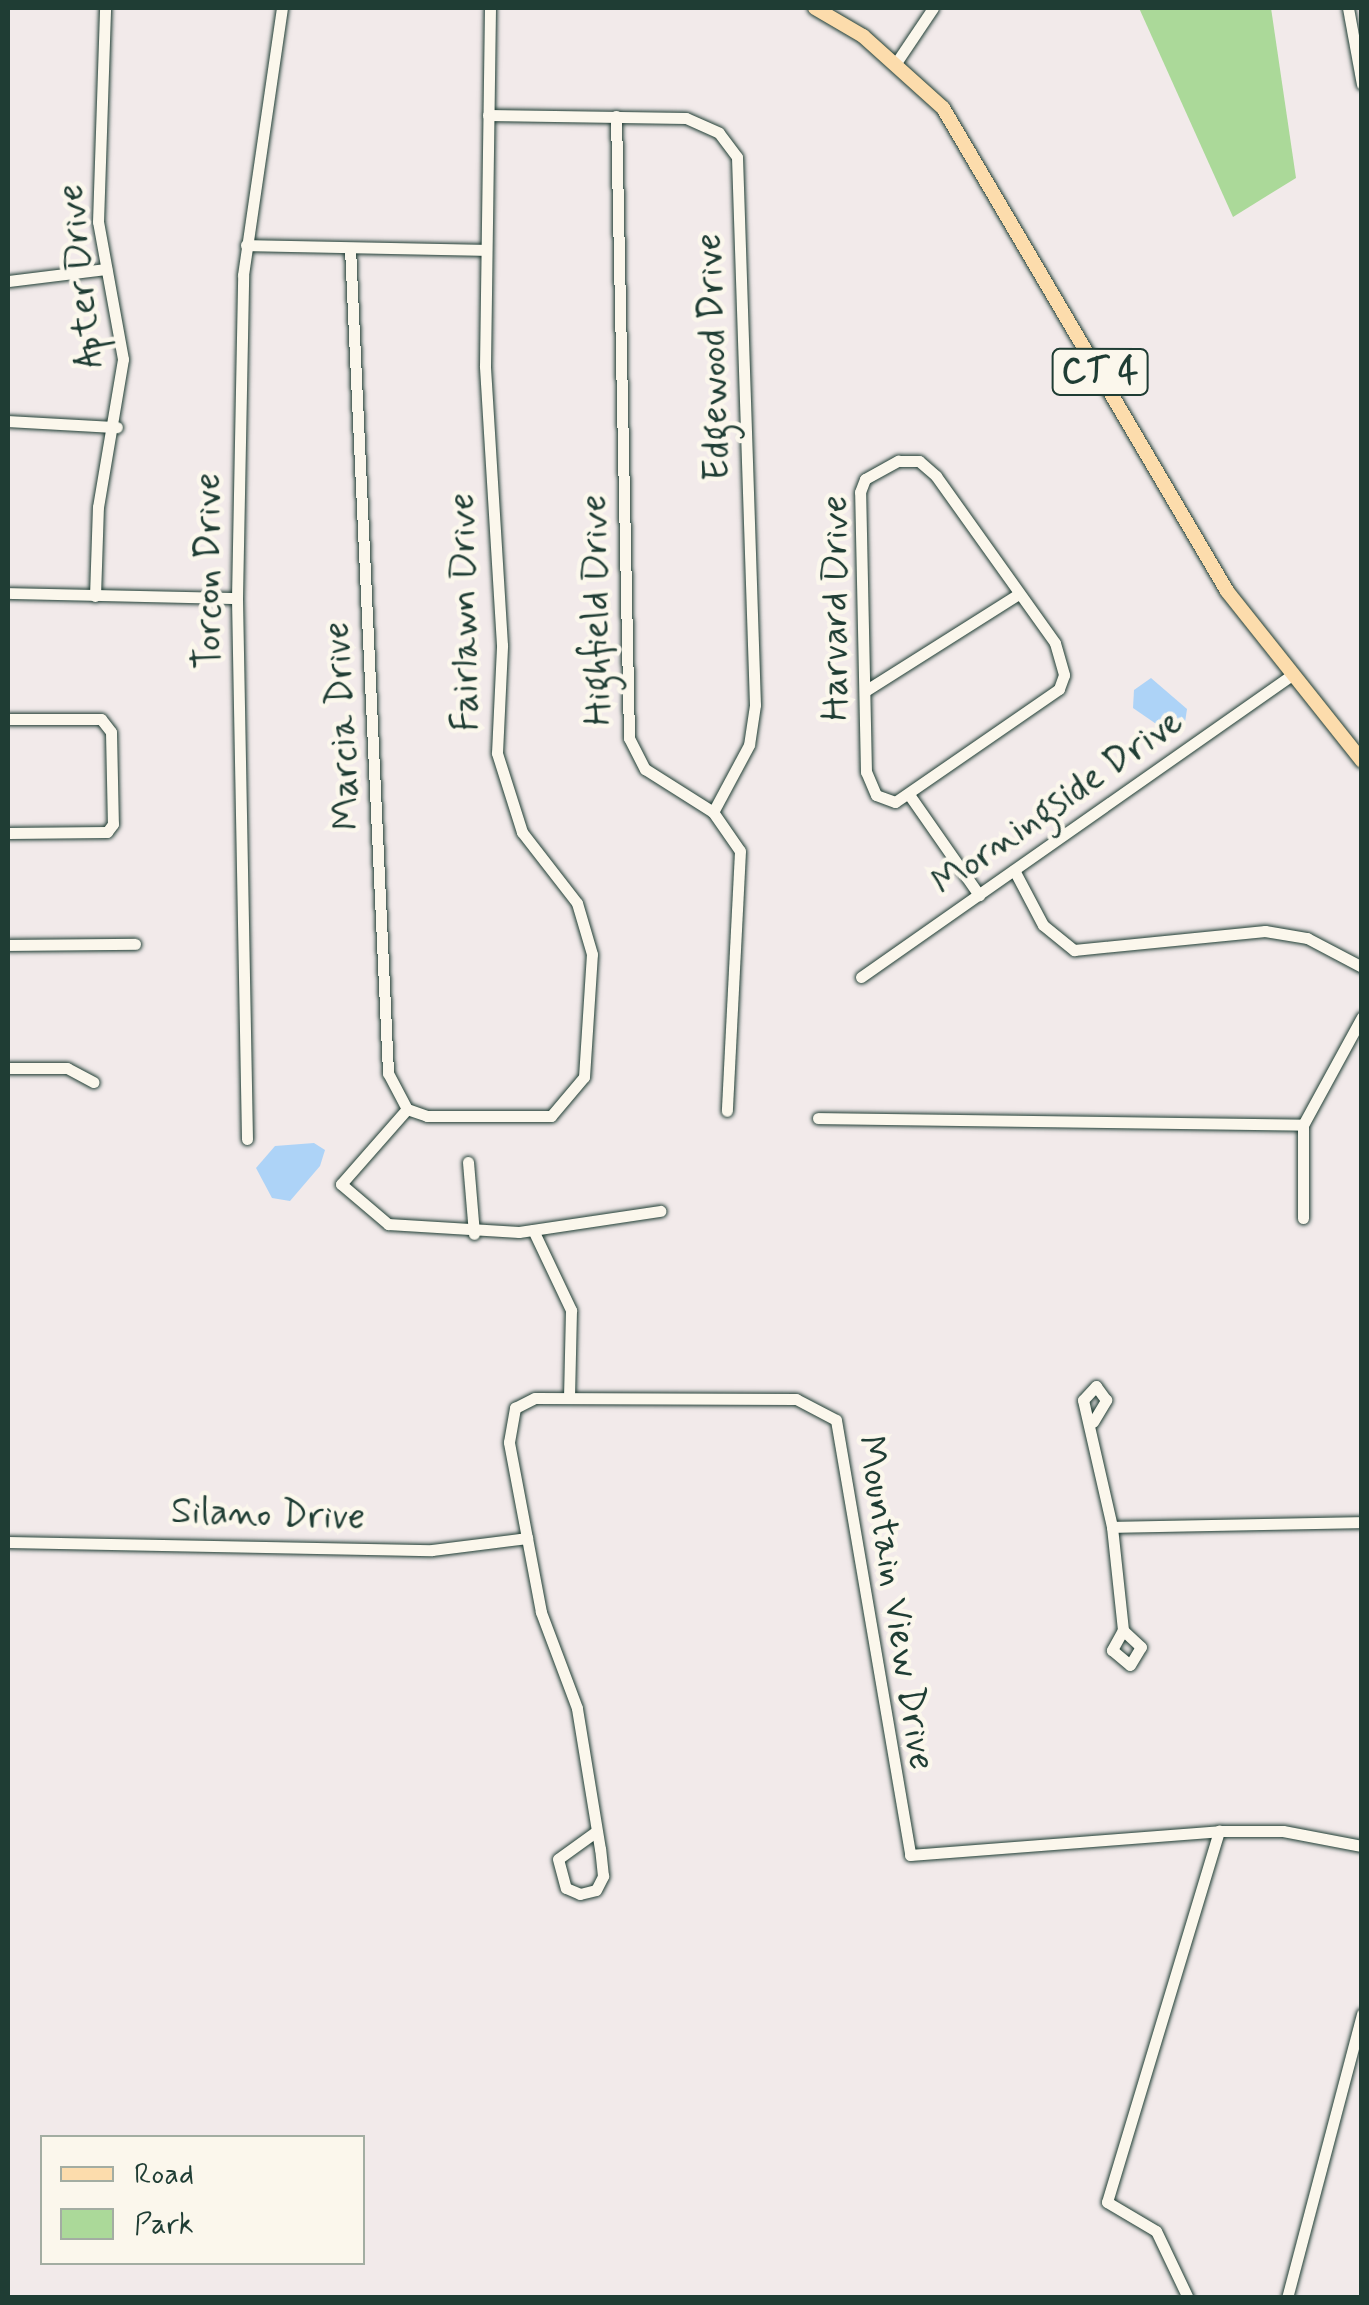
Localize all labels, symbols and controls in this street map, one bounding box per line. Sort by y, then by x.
street label: Apter Drive [49,183,113,369]
street label: Edgewood Drive [687,233,741,481]
road number: CT 4 [1050,342,1150,402]
street label: Torcon Drive [186,474,232,668]
street label: Fairlawn Drive [440,494,490,730]
street label: Highfield Drive [572,496,622,724]
street label: Harvard Drive [813,497,859,719]
street label: Marcia Drive [315,620,371,832]
street label: Morningside Drive [925,700,1191,906]
street label: Mountain View Drive [847,1436,943,1770]
street label: Silano Drive [170,1489,366,1541]
legend [40,2135,365,2265]
text: Road [134,2155,194,2194]
text: Park [134,2205,194,2244]

